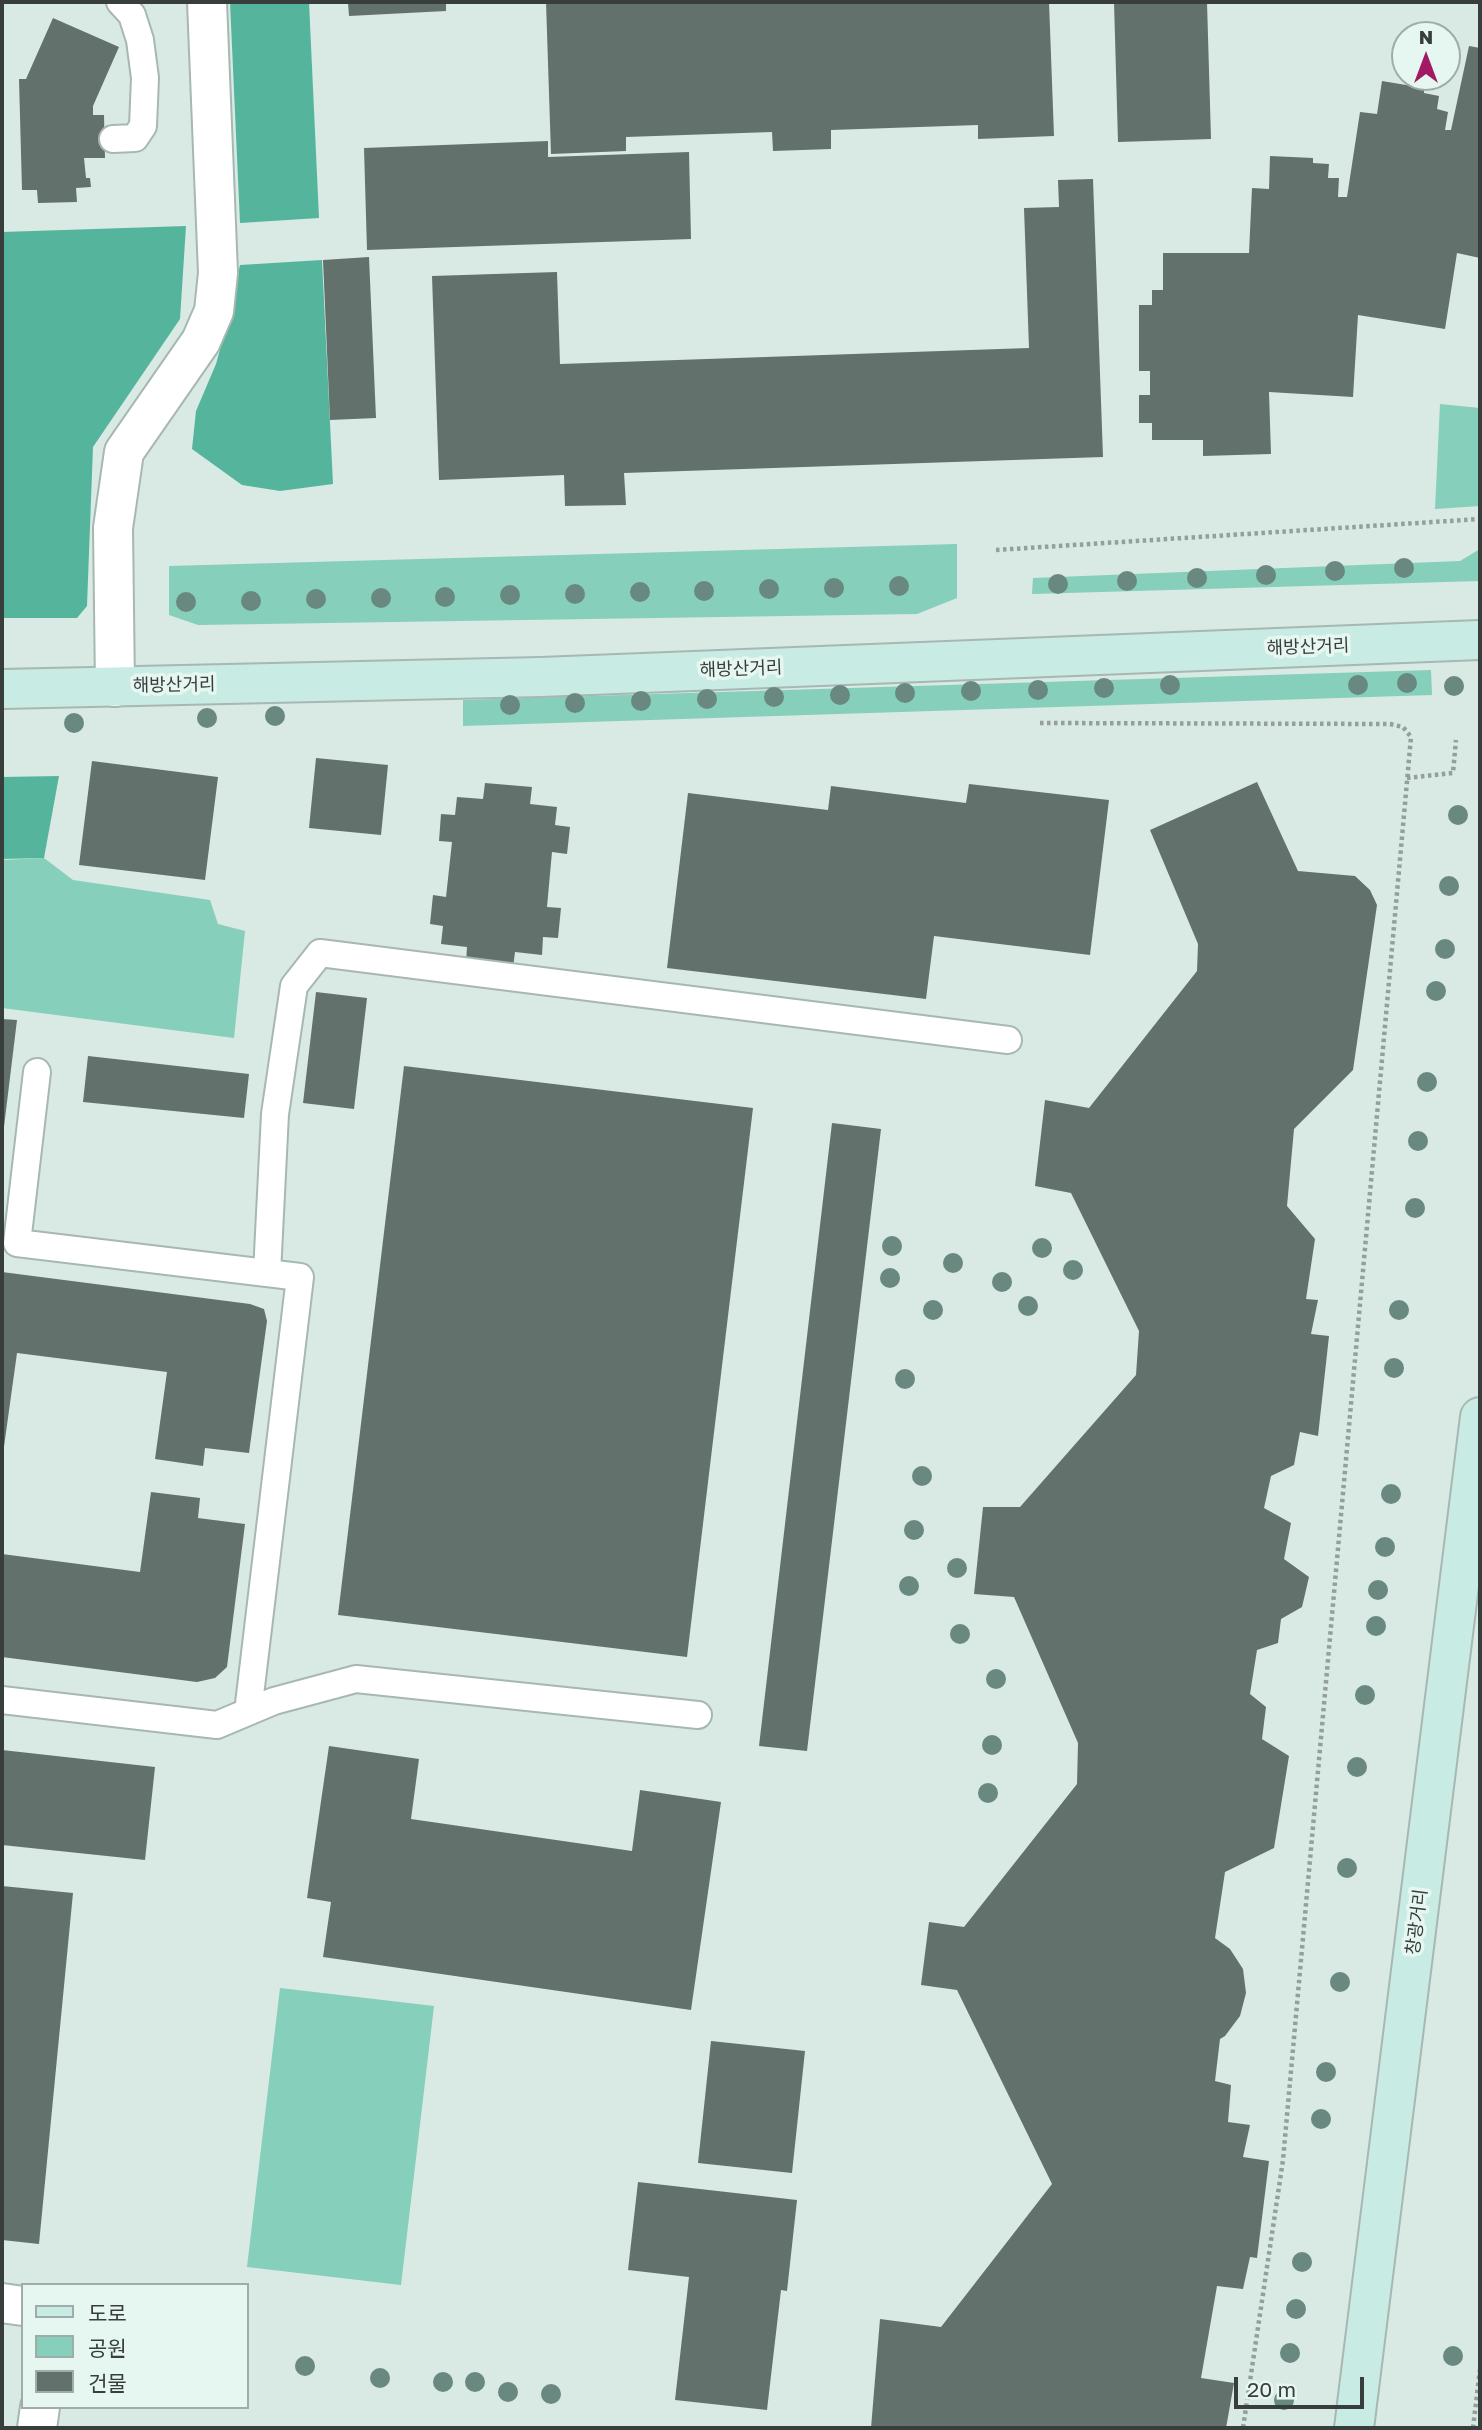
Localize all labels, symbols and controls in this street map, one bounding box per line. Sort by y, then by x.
north arrow [1391,21,1461,91]
text: N [1419,25,1433,48]
street label: 해방산거리 [1266,635,1350,659]
street label: 해방산거리 [699,657,783,681]
street label: 해방산거리 [132,673,216,697]
street label: 창광거리 [1402,1888,1432,1956]
legend [21,2283,248,2409]
text: 도로 [88,2300,127,2326]
text: 공원 [88,2335,127,2361]
scale bar [1237,2364,1366,2408]
text: 건물 [88,2370,127,2396]
text: 20 m [1247,2376,1296,2402]

